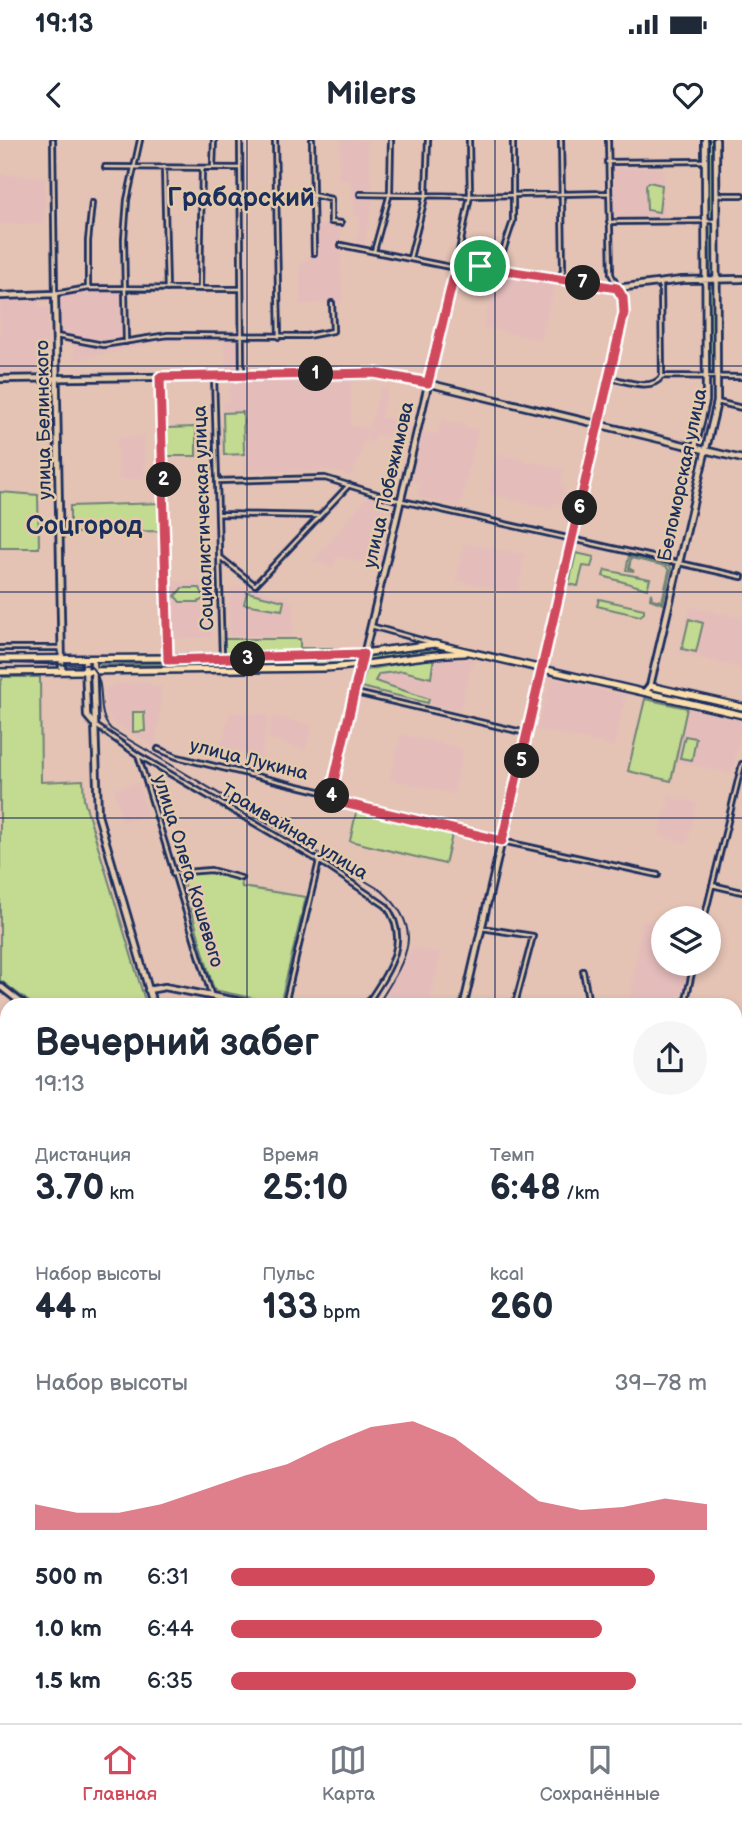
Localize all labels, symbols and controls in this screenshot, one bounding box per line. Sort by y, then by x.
text: 19:13 [35,9,94,40]
text: Milers [326,75,416,114]
icon: back [35,76,73,114]
icon: heart [669,76,707,114]
district label: Грабарский [167,183,315,214]
pin [450,236,510,296]
icon: arrive [461,247,499,285]
pin: 7 [566,265,600,300]
text: 7 [577,271,588,294]
street label: улица Белинского [31,340,57,500]
pin: 1 [298,356,334,392]
text: 1 [312,362,320,385]
street label: Беломорская улица [653,386,713,564]
street label: улица Побежимова [359,399,419,571]
street label: Социалистическая улица [189,405,219,631]
pin: 2 [146,462,182,498]
text: 2 [158,468,169,491]
pin: 6 [562,490,598,526]
text: 6 [574,496,585,519]
district label: Соцгород [26,511,143,542]
pin: 3 [230,642,266,676]
text: 3 [242,647,253,670]
street label: улица Лукина [187,734,311,786]
pin: 5 [504,744,540,778]
text: 5 [516,749,527,772]
street label: улица Олега Кошевого [148,772,228,970]
pin: 4 [314,778,350,814]
street label: Трамвайная улица [216,779,372,885]
text: 4 [326,784,337,807]
map controls [651,906,721,976]
button: layers [651,906,721,976]
text: Вечерний забег [35,1021,319,1066]
button: share [633,1021,707,1095]
text: 19:13 [35,1070,85,1098]
text: Дистанция [35,1144,131,1167]
text: Время [262,1144,319,1167]
text: Темп [490,1144,535,1167]
text: 3.70 [35,1167,104,1210]
text: 25:10 [262,1167,348,1210]
text: 6:48 [490,1167,561,1210]
text: km [104,1182,134,1205]
text: /km [561,1182,600,1205]
text: Набор высоты [35,1263,161,1286]
text: Пульс [262,1263,315,1286]
text: kcal [490,1263,524,1286]
text: 44 [35,1286,76,1329]
text: 133 [262,1286,318,1329]
text: 260 [490,1286,554,1329]
text: m [76,1301,97,1324]
text: bpm [318,1301,361,1324]
text: Набор высоты [35,1369,188,1397]
text: 39–78 m [614,1369,707,1397]
text: 500 m [35,1563,103,1591]
text: 6:31 [147,1563,189,1591]
text: 1.0 km [35,1615,102,1643]
text: 6:44 [147,1615,194,1643]
text: 1.5 km [35,1667,101,1695]
text: 6:35 [147,1667,193,1695]
tab: Главная [82,1741,157,1806]
tab: Карта [322,1741,375,1806]
tab: Сохранённые [540,1741,660,1806]

